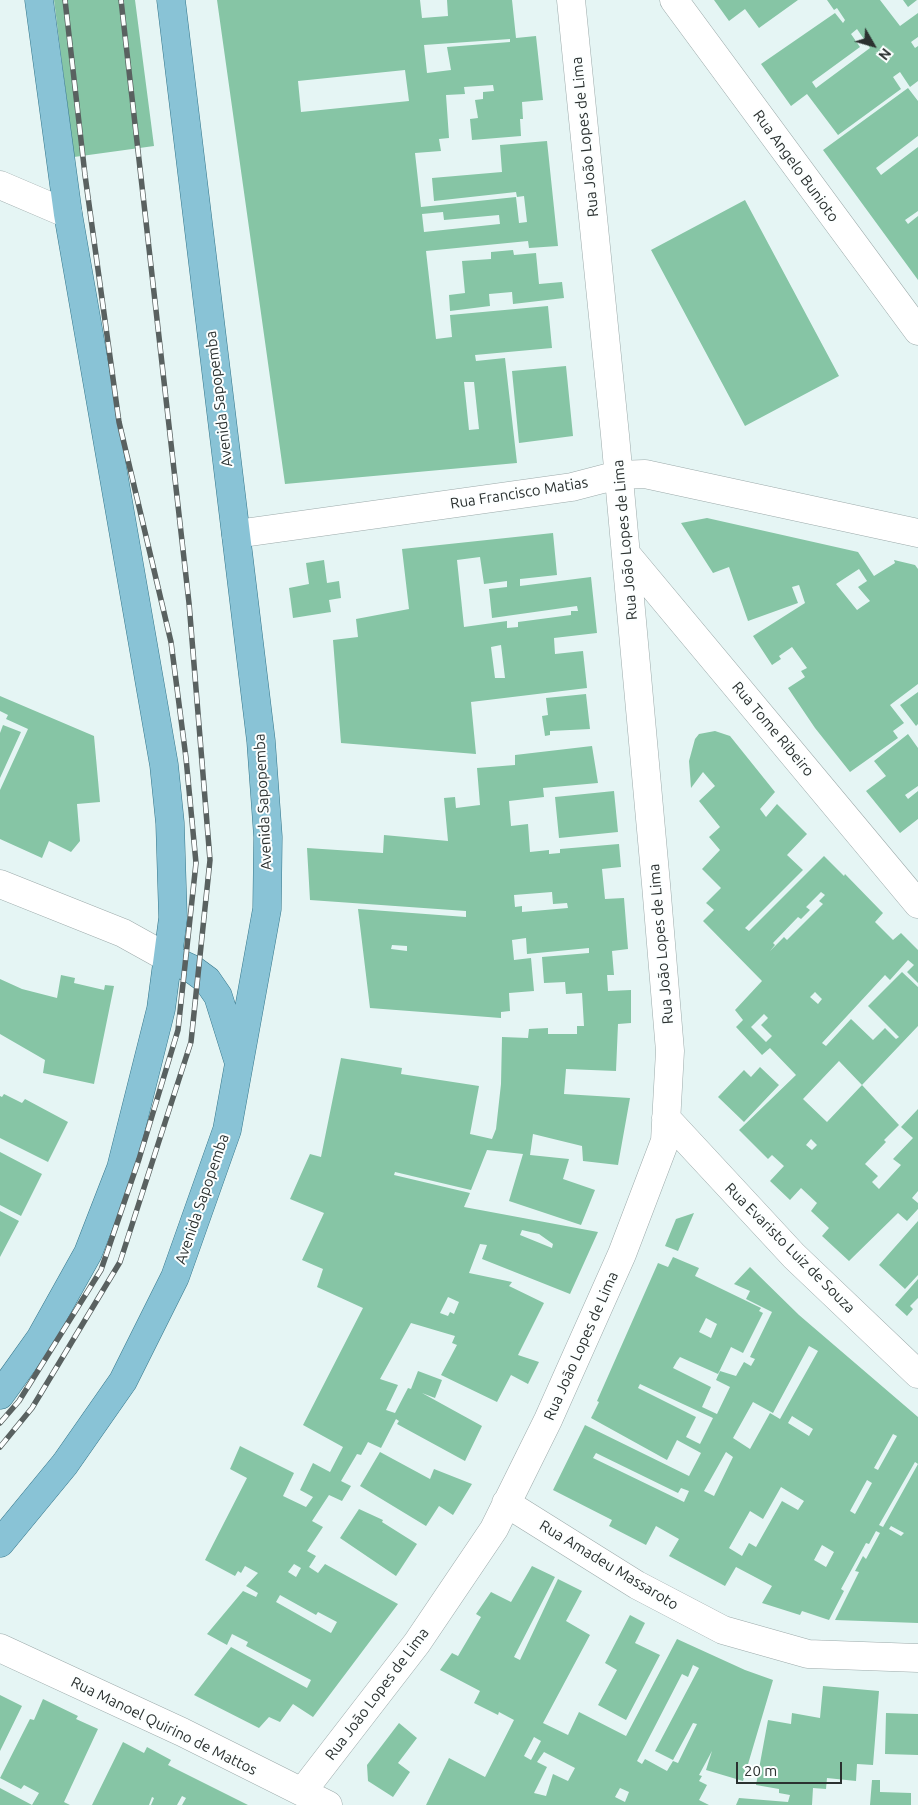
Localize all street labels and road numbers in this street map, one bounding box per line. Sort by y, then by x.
street label: Rua João Lopes de Lima [568,56,602,218]
street label: Rua Angelo Bunioto [749,106,843,226]
street label: Avenida Sapopemba [202,330,236,468]
street label: Rua João Lopes de Lima [609,459,641,621]
street label: Rua Francisco Matias [449,473,589,513]
street label: Rua Tome Ribeiro [728,678,818,780]
street label: Avenida Sapopemba [250,733,276,871]
street label: Rua João Lopes de Lima [645,863,677,1025]
street label: Avenida Sapopemba [171,1131,233,1267]
street label: Rua Evaristo Luiz de Souza [721,1179,859,1317]
street label: Rua João Lopes de Lima [540,1269,622,1423]
street label: Rua Amadeu Massaroto [536,1516,682,1614]
street label: Rua João Lopes de Lima [321,1624,433,1764]
street label: Rua Manoel Quirino de Mattos [68,1673,260,1779]

